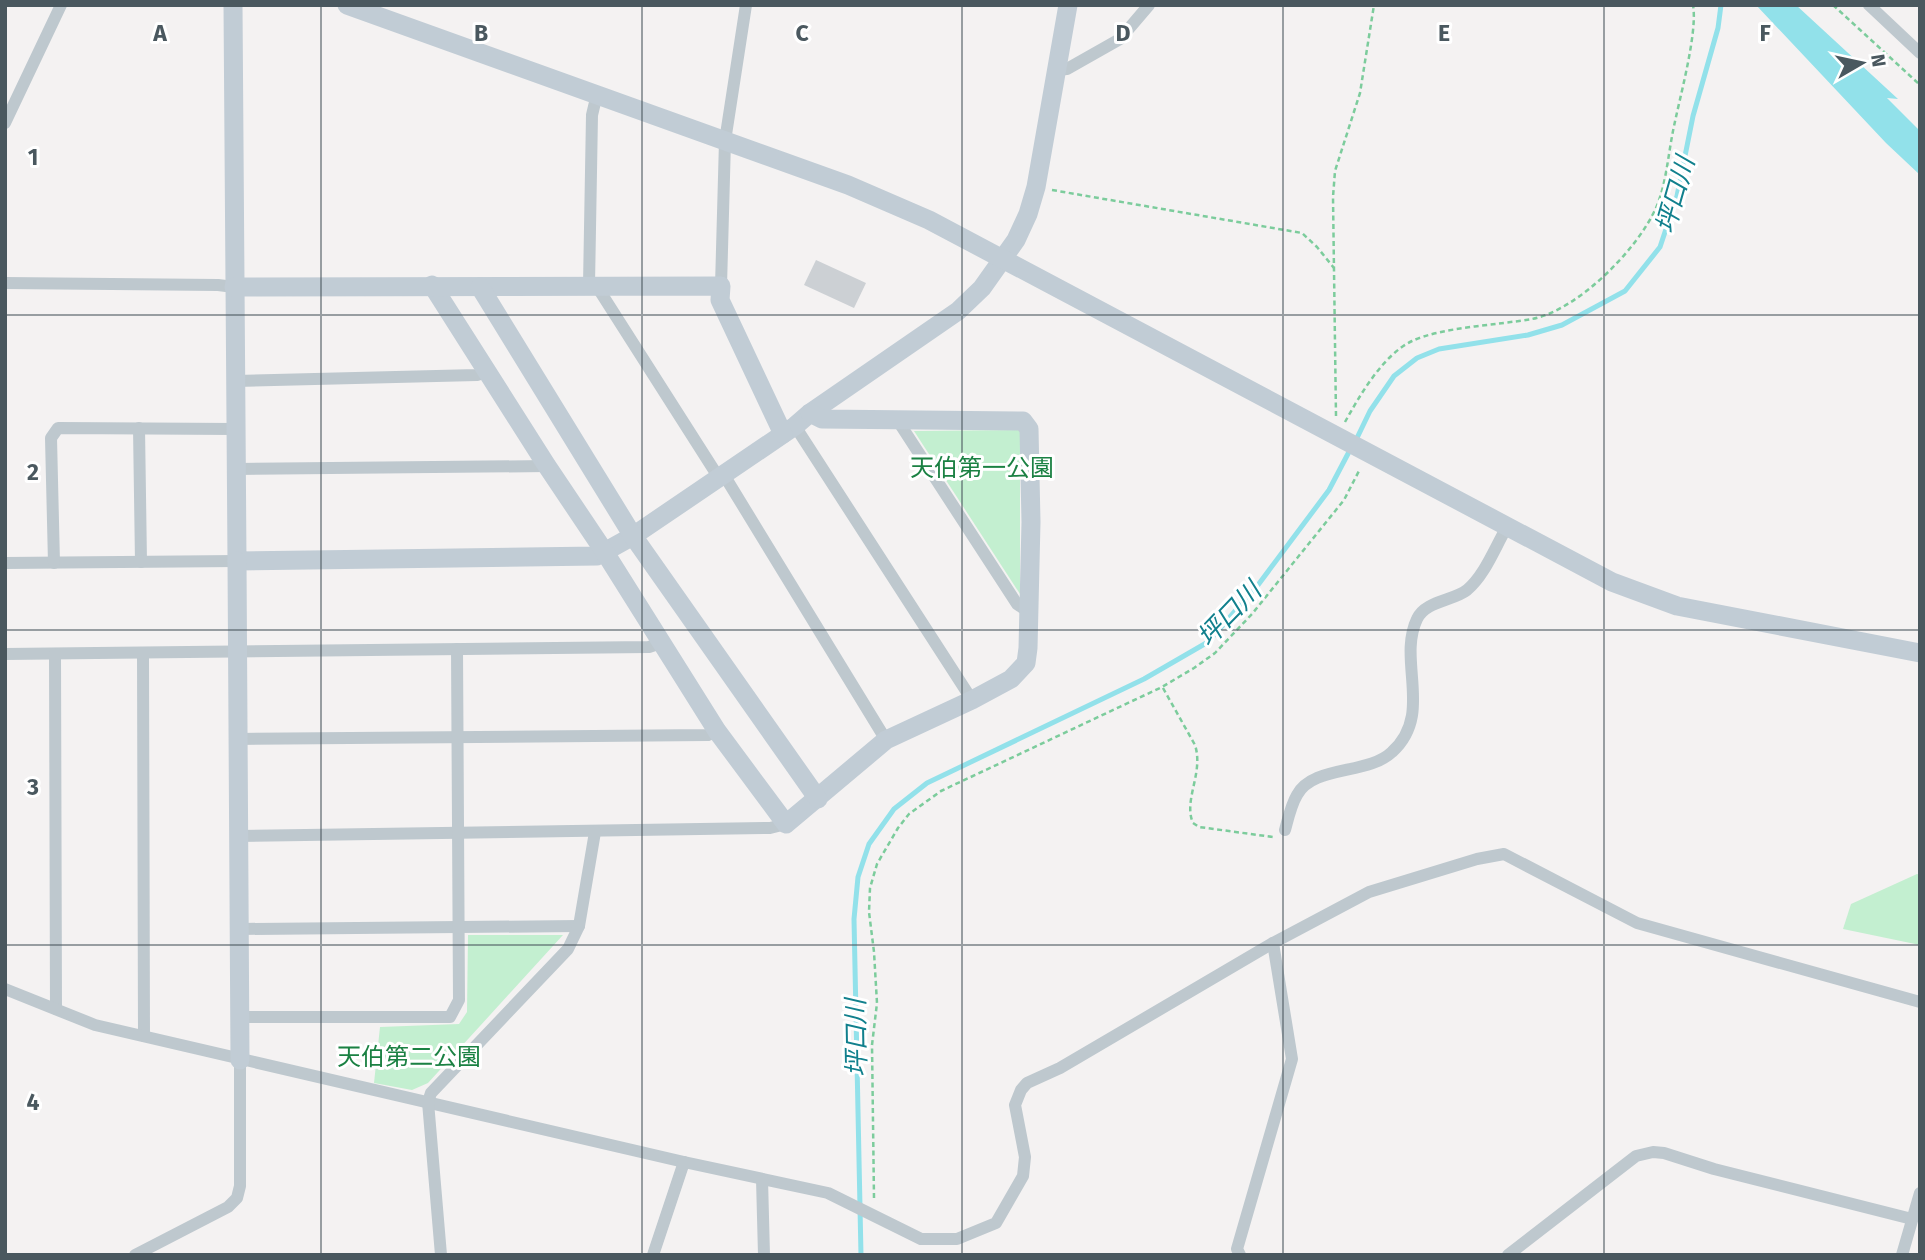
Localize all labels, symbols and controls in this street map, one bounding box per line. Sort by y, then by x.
text: A [152,19,167,47]
text: B [474,19,488,47]
text: C [795,19,809,47]
text: D [1116,19,1131,47]
text: E [1438,19,1450,47]
text: F [1759,19,1771,47]
north arrow [1827,28,1897,98]
text: N [1866,52,1891,68]
text: 1 [28,143,38,171]
water label: 坪口川 [1650,150,1702,237]
park label: 天伯第一公園 [910,454,1054,482]
text: 2 [27,458,39,486]
water label: 坪口川 [1191,573,1270,653]
text: 3 [26,773,39,801]
water label: 坪口川 [840,996,873,1077]
park label: 天伯第二公園 [337,1043,481,1071]
text: 4 [27,1088,40,1116]

